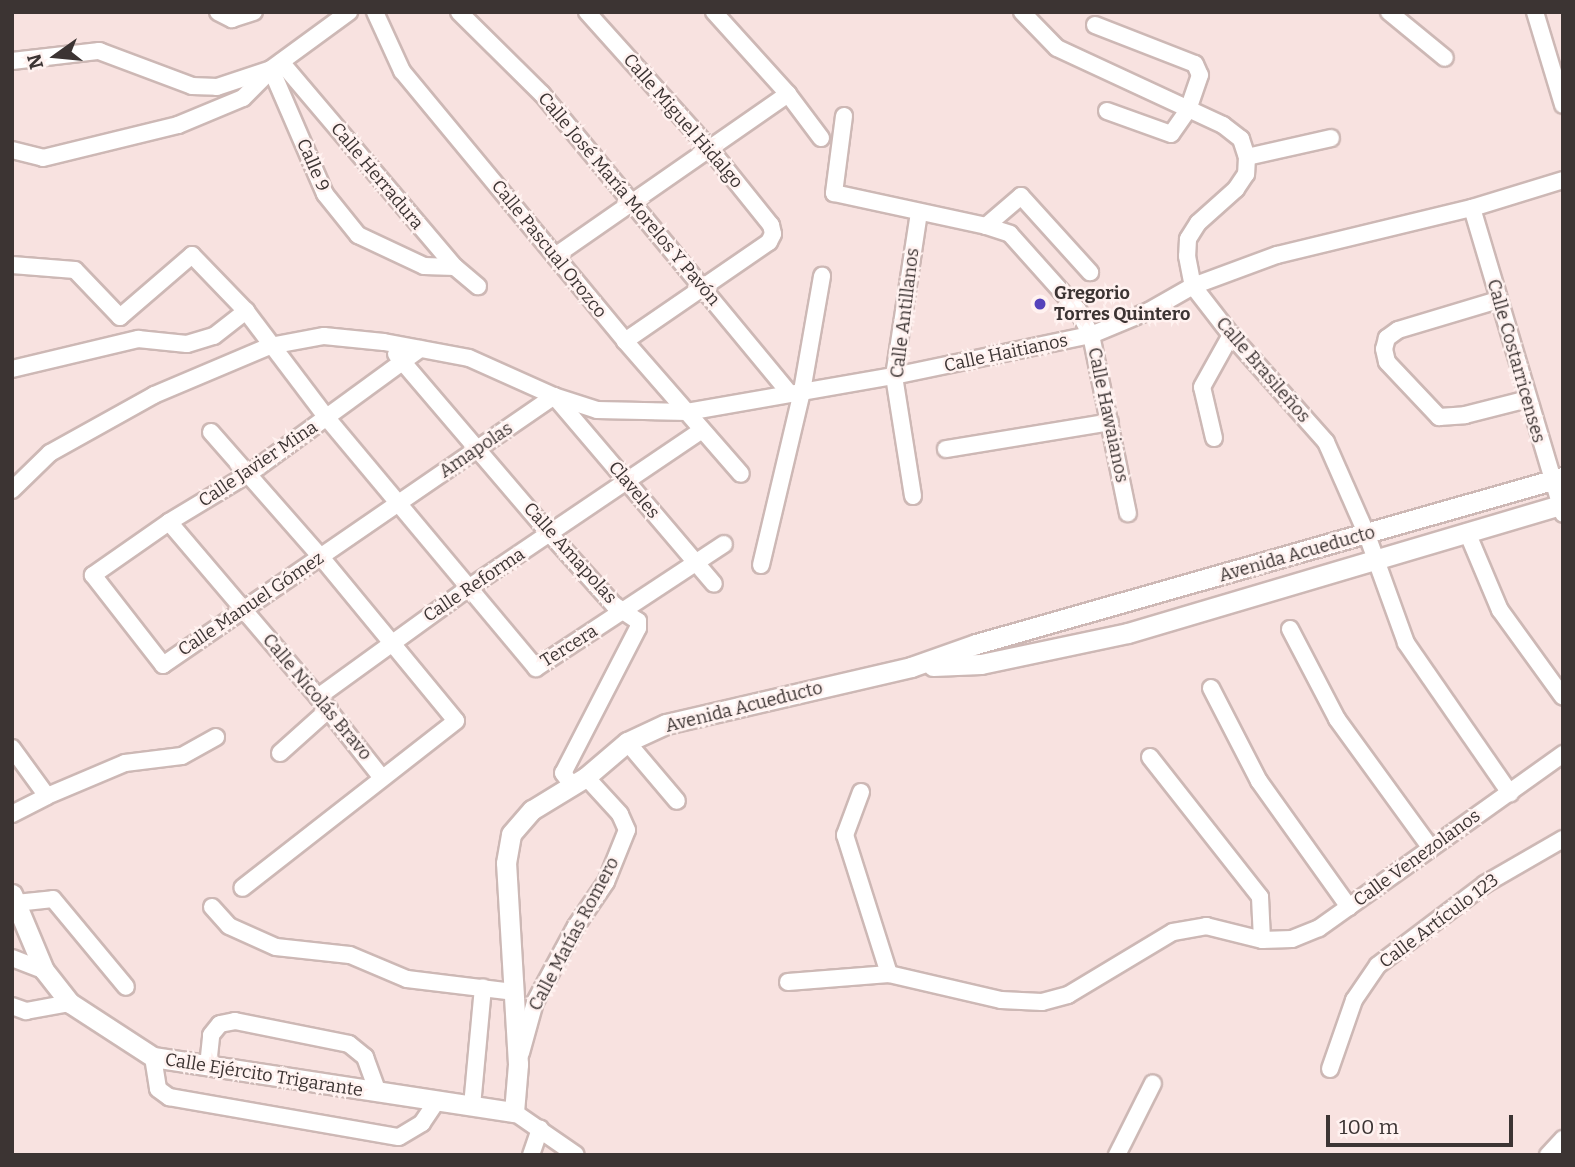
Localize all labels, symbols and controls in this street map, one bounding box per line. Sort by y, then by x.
north arrow [21,21,91,91]
street label: Calle Miguel Hidalgo [619,49,747,193]
text: N [22,52,48,72]
street label: Calle José María Morelos Y Pavón [533,88,725,310]
street label: Calle Herradura [326,118,428,234]
street label: Calle 9 [292,135,334,195]
street label: Calle Pascual Orozco [487,176,611,322]
street label: Calle Antillanos [886,247,924,379]
street label: Calle Costarricenses [1482,277,1550,445]
place label: Gregorio Torres Quintero [1054,283,1190,326]
marker: Gregorio Torres Quintero [1032,296,1048,312]
street label: Calle Brasileños [1211,313,1315,427]
street label: Calle Haitianos [942,329,1070,377]
street label: Calle Hawaianos [1083,345,1133,485]
street label: Calle Javier Mina [194,416,322,512]
street label: Amapolas [435,418,517,482]
street label: Claveles [604,457,664,523]
street label: Calle Amapolas [519,498,621,608]
street label: Avenida Acueducto [1216,521,1378,587]
street label: Calle Reforma [419,543,529,627]
street label: Calle Manuel Gómez [174,547,328,661]
street label: Tercera [537,620,601,672]
street label: Calle Nicolás Bravo [258,629,376,765]
street label: Avenida Acueducto [663,677,825,737]
street label: Calle Venezolanos [1349,805,1485,911]
street label: Calle Matías Romero [524,853,624,1015]
street label: Calle Artículo 123 [1375,869,1503,973]
street label: Calle Ejército Trigarante [163,1049,365,1101]
scale bar [1330,1100,1517,1144]
text: 100 m [1339,1114,1399,1140]

